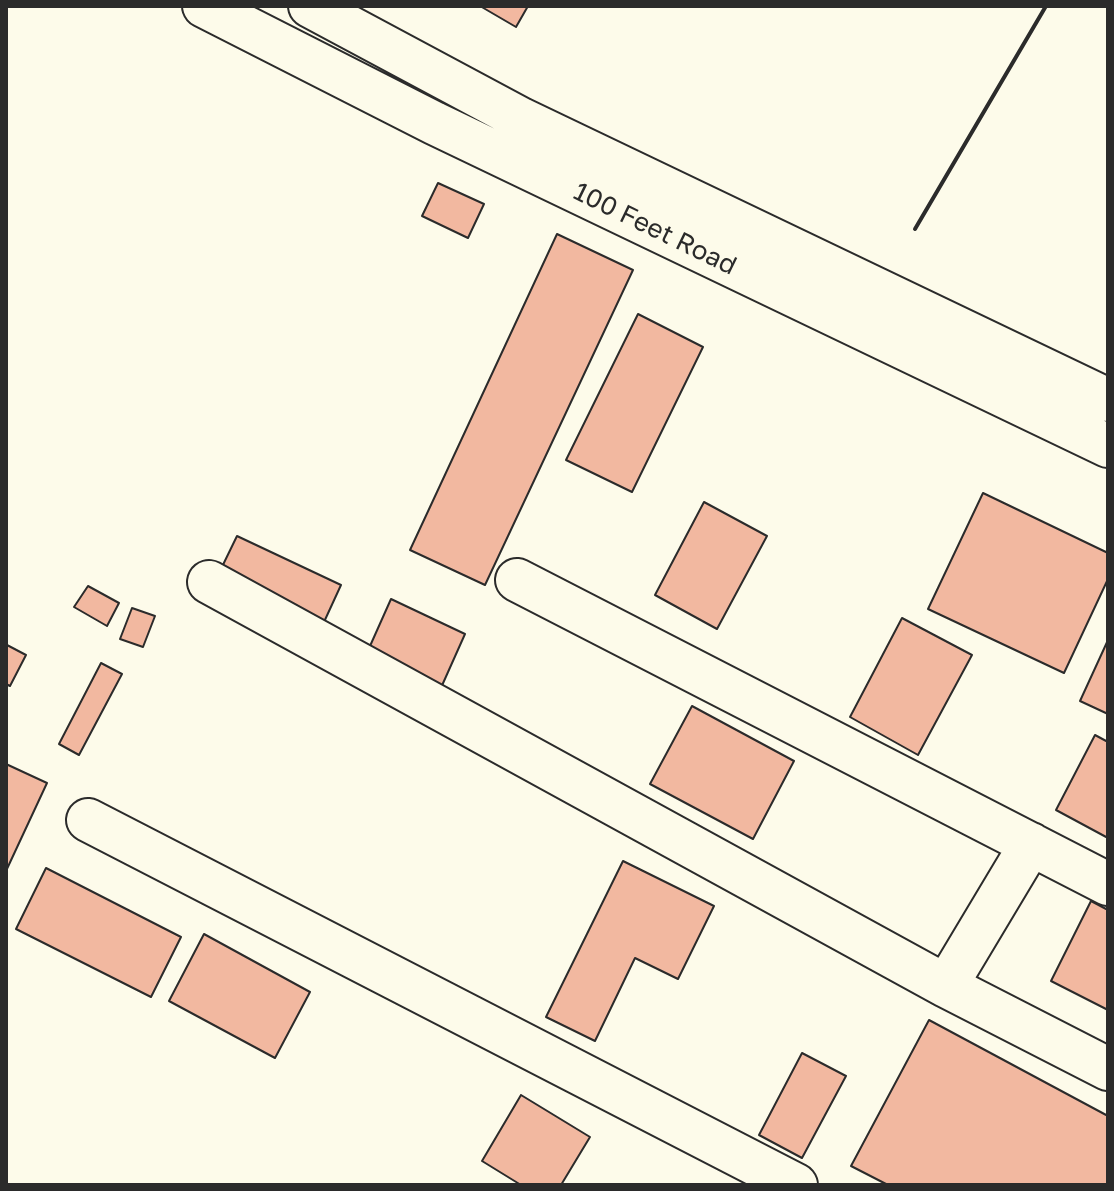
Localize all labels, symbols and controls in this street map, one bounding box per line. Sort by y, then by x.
street label: 100 Feet Road [568,176,742,282]

